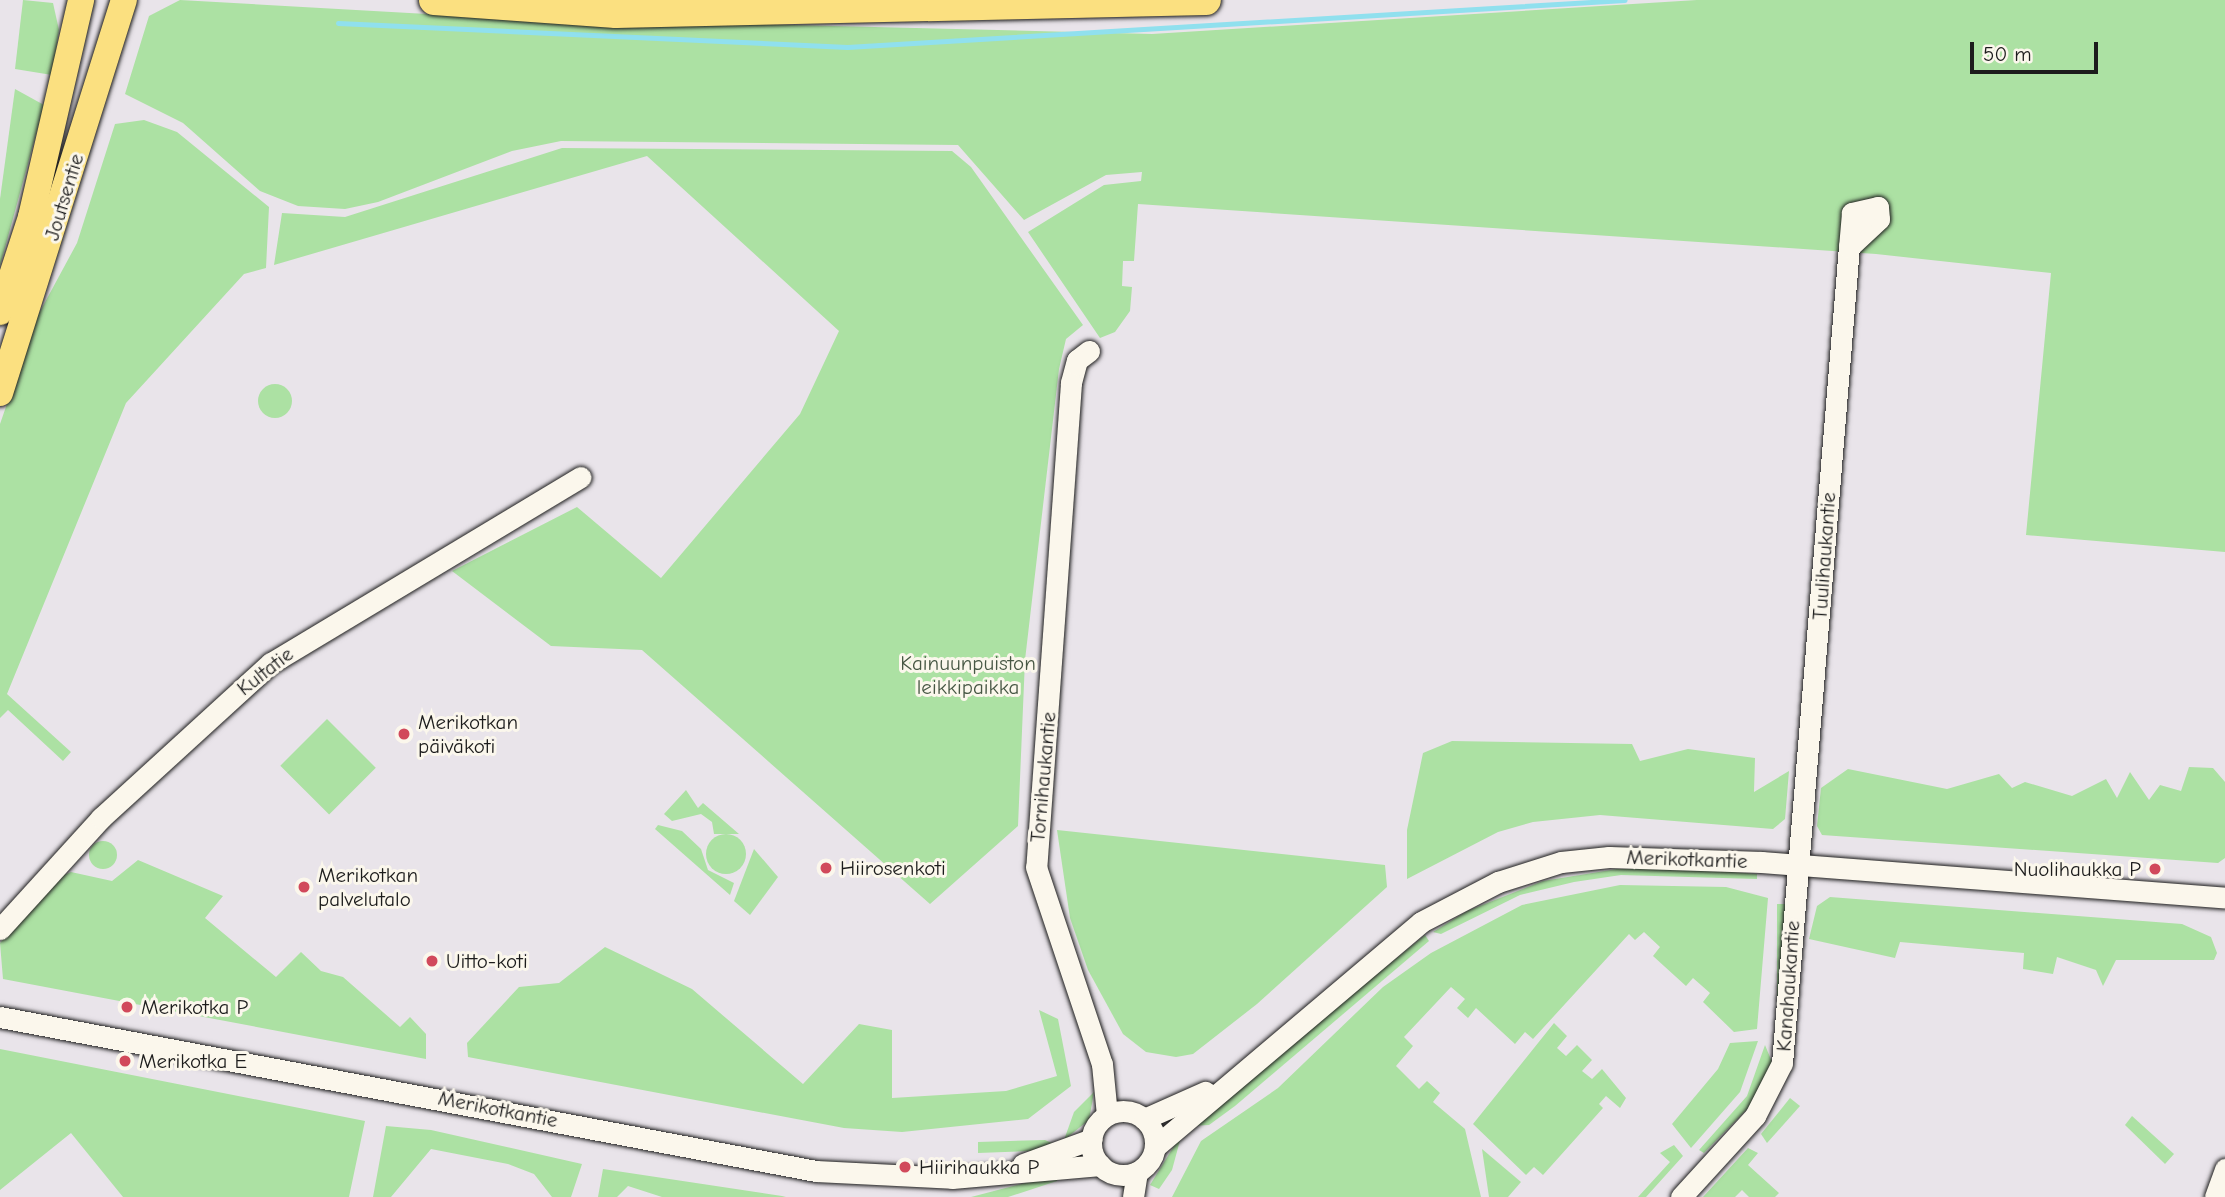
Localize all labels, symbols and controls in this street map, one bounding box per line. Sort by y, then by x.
scale bar [1973,28,2101,72]
text: 50 m [1983,42,2032,66]
street label: Joutsentie [39,151,89,243]
street label: Tuulihaukantie [1807,491,1841,621]
street label: Kultatie [232,641,298,701]
park label: Kainuunpuiston leikkipaikka [900,650,1036,700]
place label: Merikotkan päiväkoti [418,709,518,759]
street label: Tornihaukantie [1025,711,1061,843]
marker: Merikotkan päiväkoti [396,726,412,742]
street label: Merikotkantie [1626,844,1748,874]
place label: Hiirosenkoti [840,855,946,881]
place label: Nuolihaukka P [2014,856,2141,882]
marker: Hiirosenkoti [818,860,834,876]
marker: Nuolihaukka P [2147,861,2163,877]
place label: Merikotkan palvelutalo [318,862,418,912]
marker: Merikotkan palvelutalo [296,879,312,895]
street label: Kanahaukantie [1771,920,1805,1052]
place label: Uitto-koti [446,948,528,974]
marker: Uitto-koti [424,953,440,969]
place label: Merikotka P [141,994,248,1020]
marker: Merikotka P [119,999,135,1015]
place label: Merikotka E [139,1048,247,1074]
marker: Merikotka E [117,1053,133,1069]
street label: Merikotkantie [436,1085,560,1133]
place label: Hiirihaukka P [919,1154,1039,1180]
marker: Hiirihaukka P [897,1159,913,1175]

